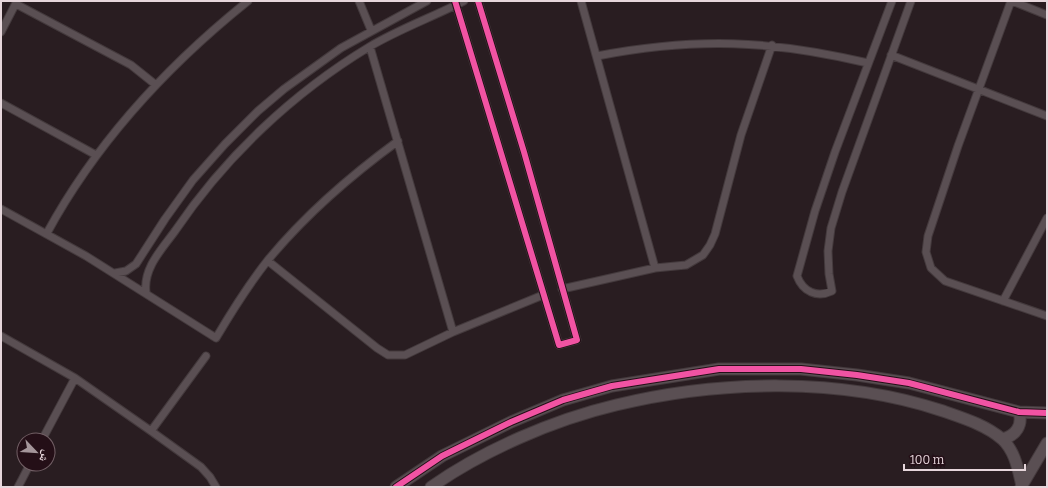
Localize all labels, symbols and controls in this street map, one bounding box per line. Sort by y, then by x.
north arrow [16,432,56,472]
scale bar [904,446,1025,472]
text: ش [35,448,53,464]
text: 100 m [910,453,945,467]

